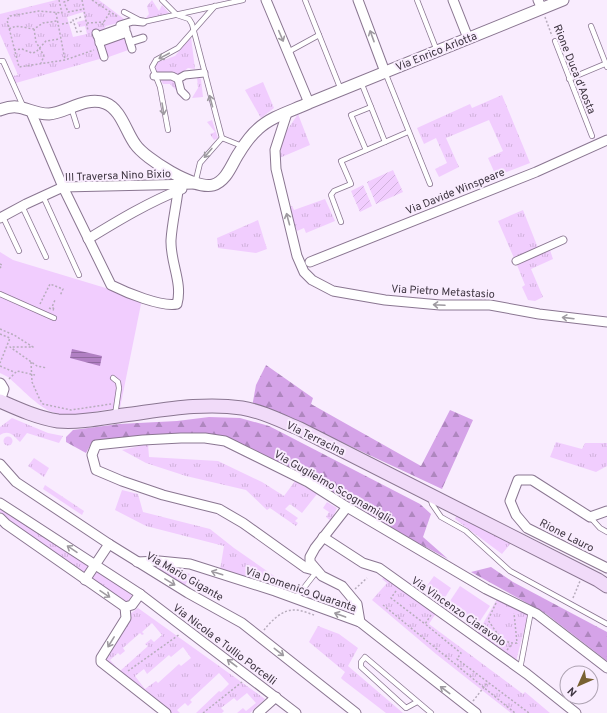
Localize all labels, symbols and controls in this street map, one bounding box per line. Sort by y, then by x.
street label: Rione Duca d'Aosta [550,23,598,116]
street label: Via Enrico Arlotta [394,29,479,75]
one-way arrow [278,30,285,42]
one-way arrow [367,30,375,42]
one-way arrow [158,53,170,61]
one-way arrow [207,94,215,107]
one-way arrow [159,102,167,115]
one-way arrow [204,147,213,158]
street label: Via Davide Winspeare [404,166,507,218]
street label: III Traversa Nino Bixio [65,167,171,185]
one-way arrow [283,212,291,225]
street label: Via Pietro Metastasio [391,282,495,302]
one-way arrow [433,301,446,308]
one-way arrow [562,314,575,322]
street label: Via Terracina [284,419,348,459]
street label: Via Guglielmo Scognamiglio [271,447,398,528]
street label: Rione Lauro [537,516,596,556]
one-way arrow [67,545,78,553]
street label: Via Mario Gigante [143,549,226,605]
street label: Via Domenico Quaranta [243,564,358,616]
one-way arrow [211,569,224,576]
street label: Via Vincenzo Ciaravolo [408,574,509,650]
one-way arrow [164,579,176,587]
one-way arrow [99,590,110,598]
street label: Via Nicola e Tullio Porcelli [170,601,279,688]
one-way arrow [334,610,346,618]
one-way arrow [107,636,115,647]
one-way arrow [274,648,285,656]
one-way arrow [227,659,238,667]
north arrow [559,665,599,705]
text: N [565,684,580,699]
one-way arrow [440,685,451,694]

